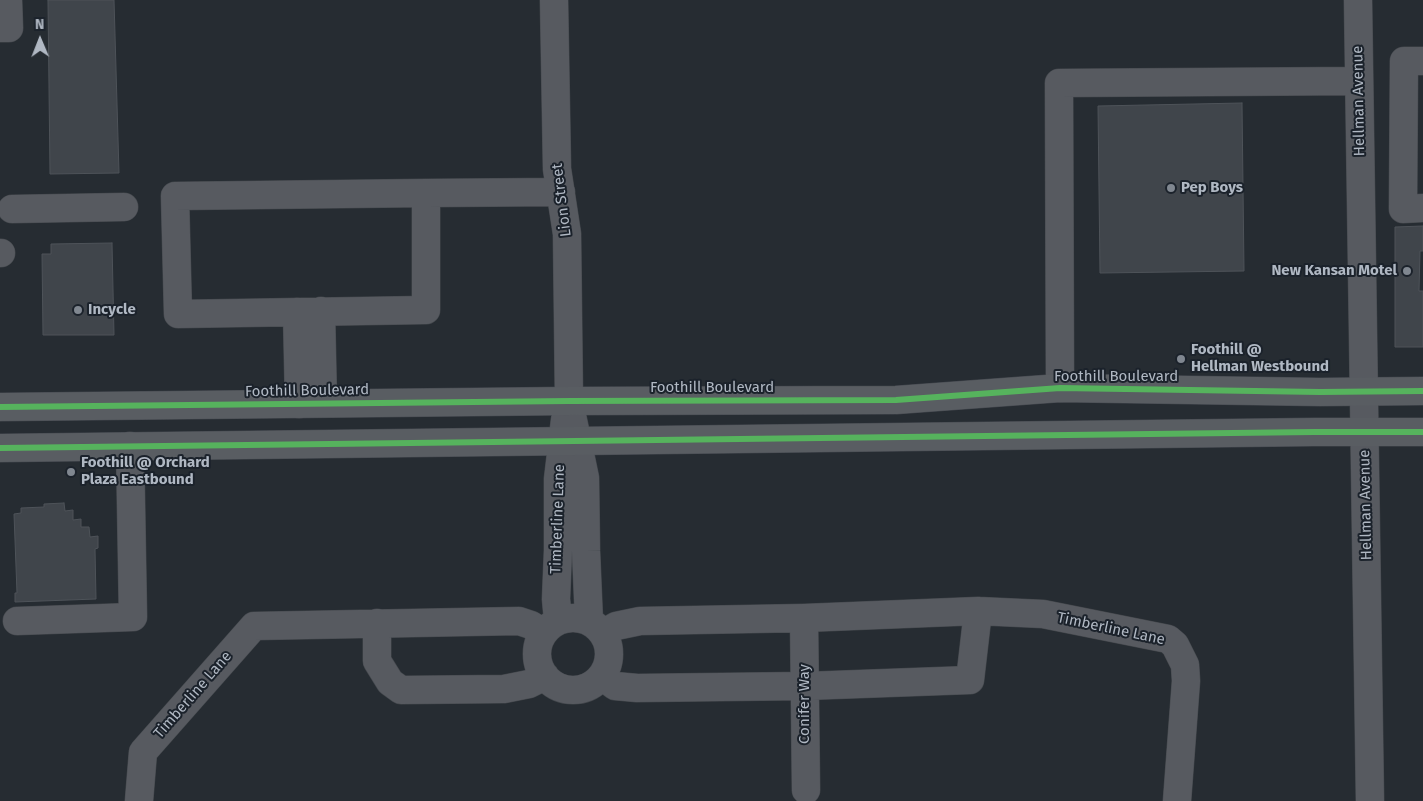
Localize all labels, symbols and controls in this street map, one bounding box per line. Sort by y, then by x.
north arrow [15,15,65,65]
text: N [35,16,45,33]
street label: Hellman Avenue [1349,45,1369,157]
street label: Lion Street [549,162,575,238]
place label: Pep Boys [1181,179,1243,197]
marker: Pep Boys [1165,182,1177,194]
place label: New Kansan Motel [1271,262,1397,280]
marker: New Kansan Motel [1401,265,1413,277]
place label: Incycle [88,301,136,319]
marker: Incycle [72,304,84,316]
place label: Foothill @ Hellman Westbound [1191,341,1329,376]
marker: Foothill @ Hellman Westbound [1175,353,1187,365]
street label: Foothill Boulevard [1054,368,1178,386]
street label: Foothill Boulevard [650,379,774,397]
street label: Foothill Boulevard [245,381,369,401]
street label: Hellman Avenue [1356,449,1376,561]
place label: Foothill @ Orchard Plaza Eastbound [81,454,210,489]
street label: Timberline Lane [547,464,569,574]
marker: Foothill @ Orchard Plaza Eastbound [65,466,77,478]
street label: Timberline Lane [1055,609,1167,649]
street label: Timberline Lane [150,648,236,742]
street label: Conifer Way [796,664,814,744]

